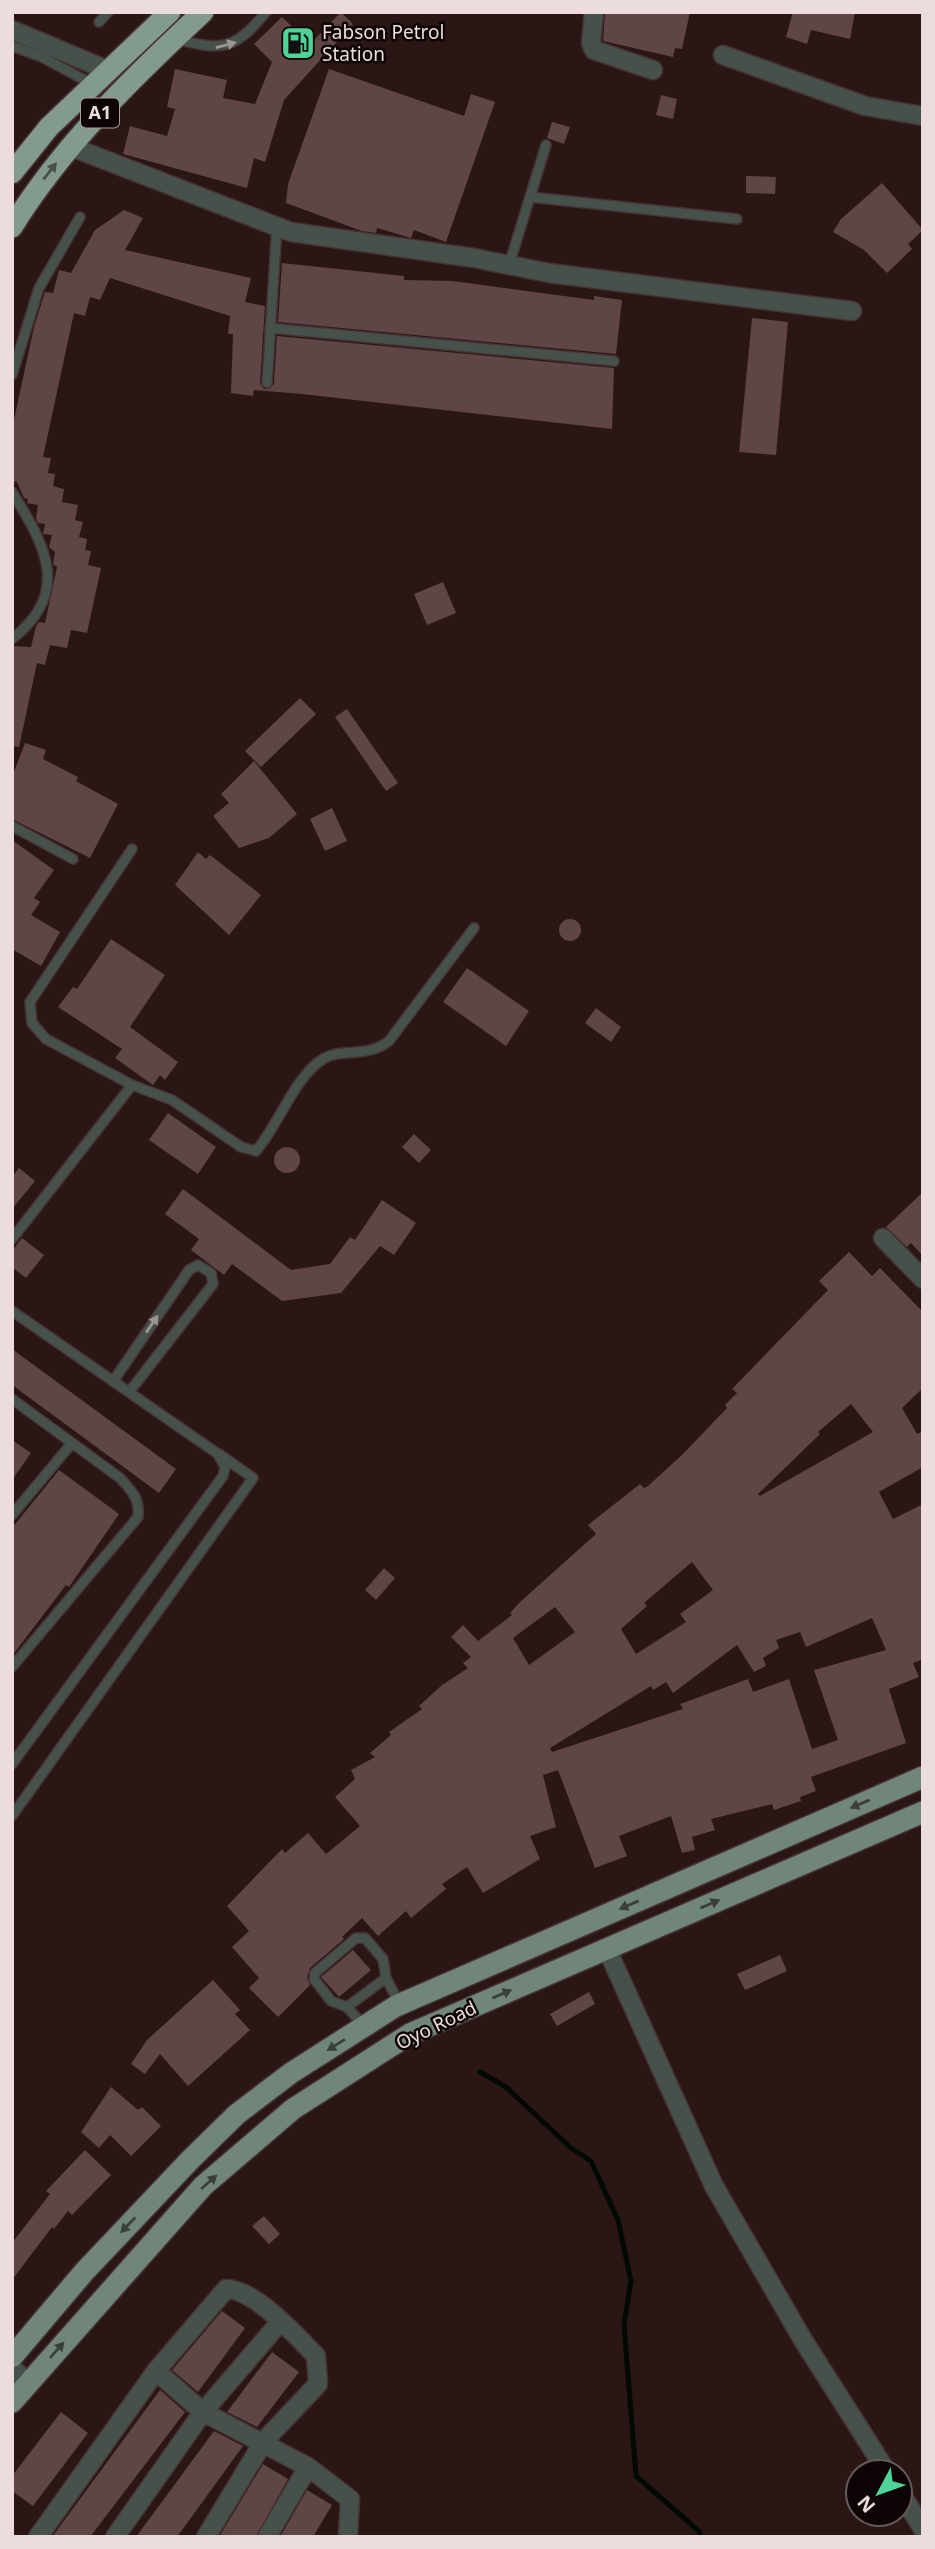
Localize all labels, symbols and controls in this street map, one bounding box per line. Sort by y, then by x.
place label: Fabson Petrol Station [322,19,444,67]
fuel station icon: Fabson Petrol Station [279,24,317,62]
one-way arrow [215,39,237,50]
road number: A1 [81,98,119,128]
one-way arrow [43,162,58,180]
one-way arrow [145,1315,159,1333]
one-way arrow [849,1799,870,1810]
one-way arrow [700,1898,721,1909]
one-way arrow [619,1899,639,1911]
one-way arrow [491,1988,512,1999]
street label: Oyo Road [391,1994,481,2056]
one-way arrow [326,2038,345,2051]
one-way arrow [200,2174,218,2190]
one-way arrow [121,2216,137,2233]
one-way arrow [49,2342,64,2359]
north arrow [844,2458,914,2528]
text: N [851,2490,881,2519]

